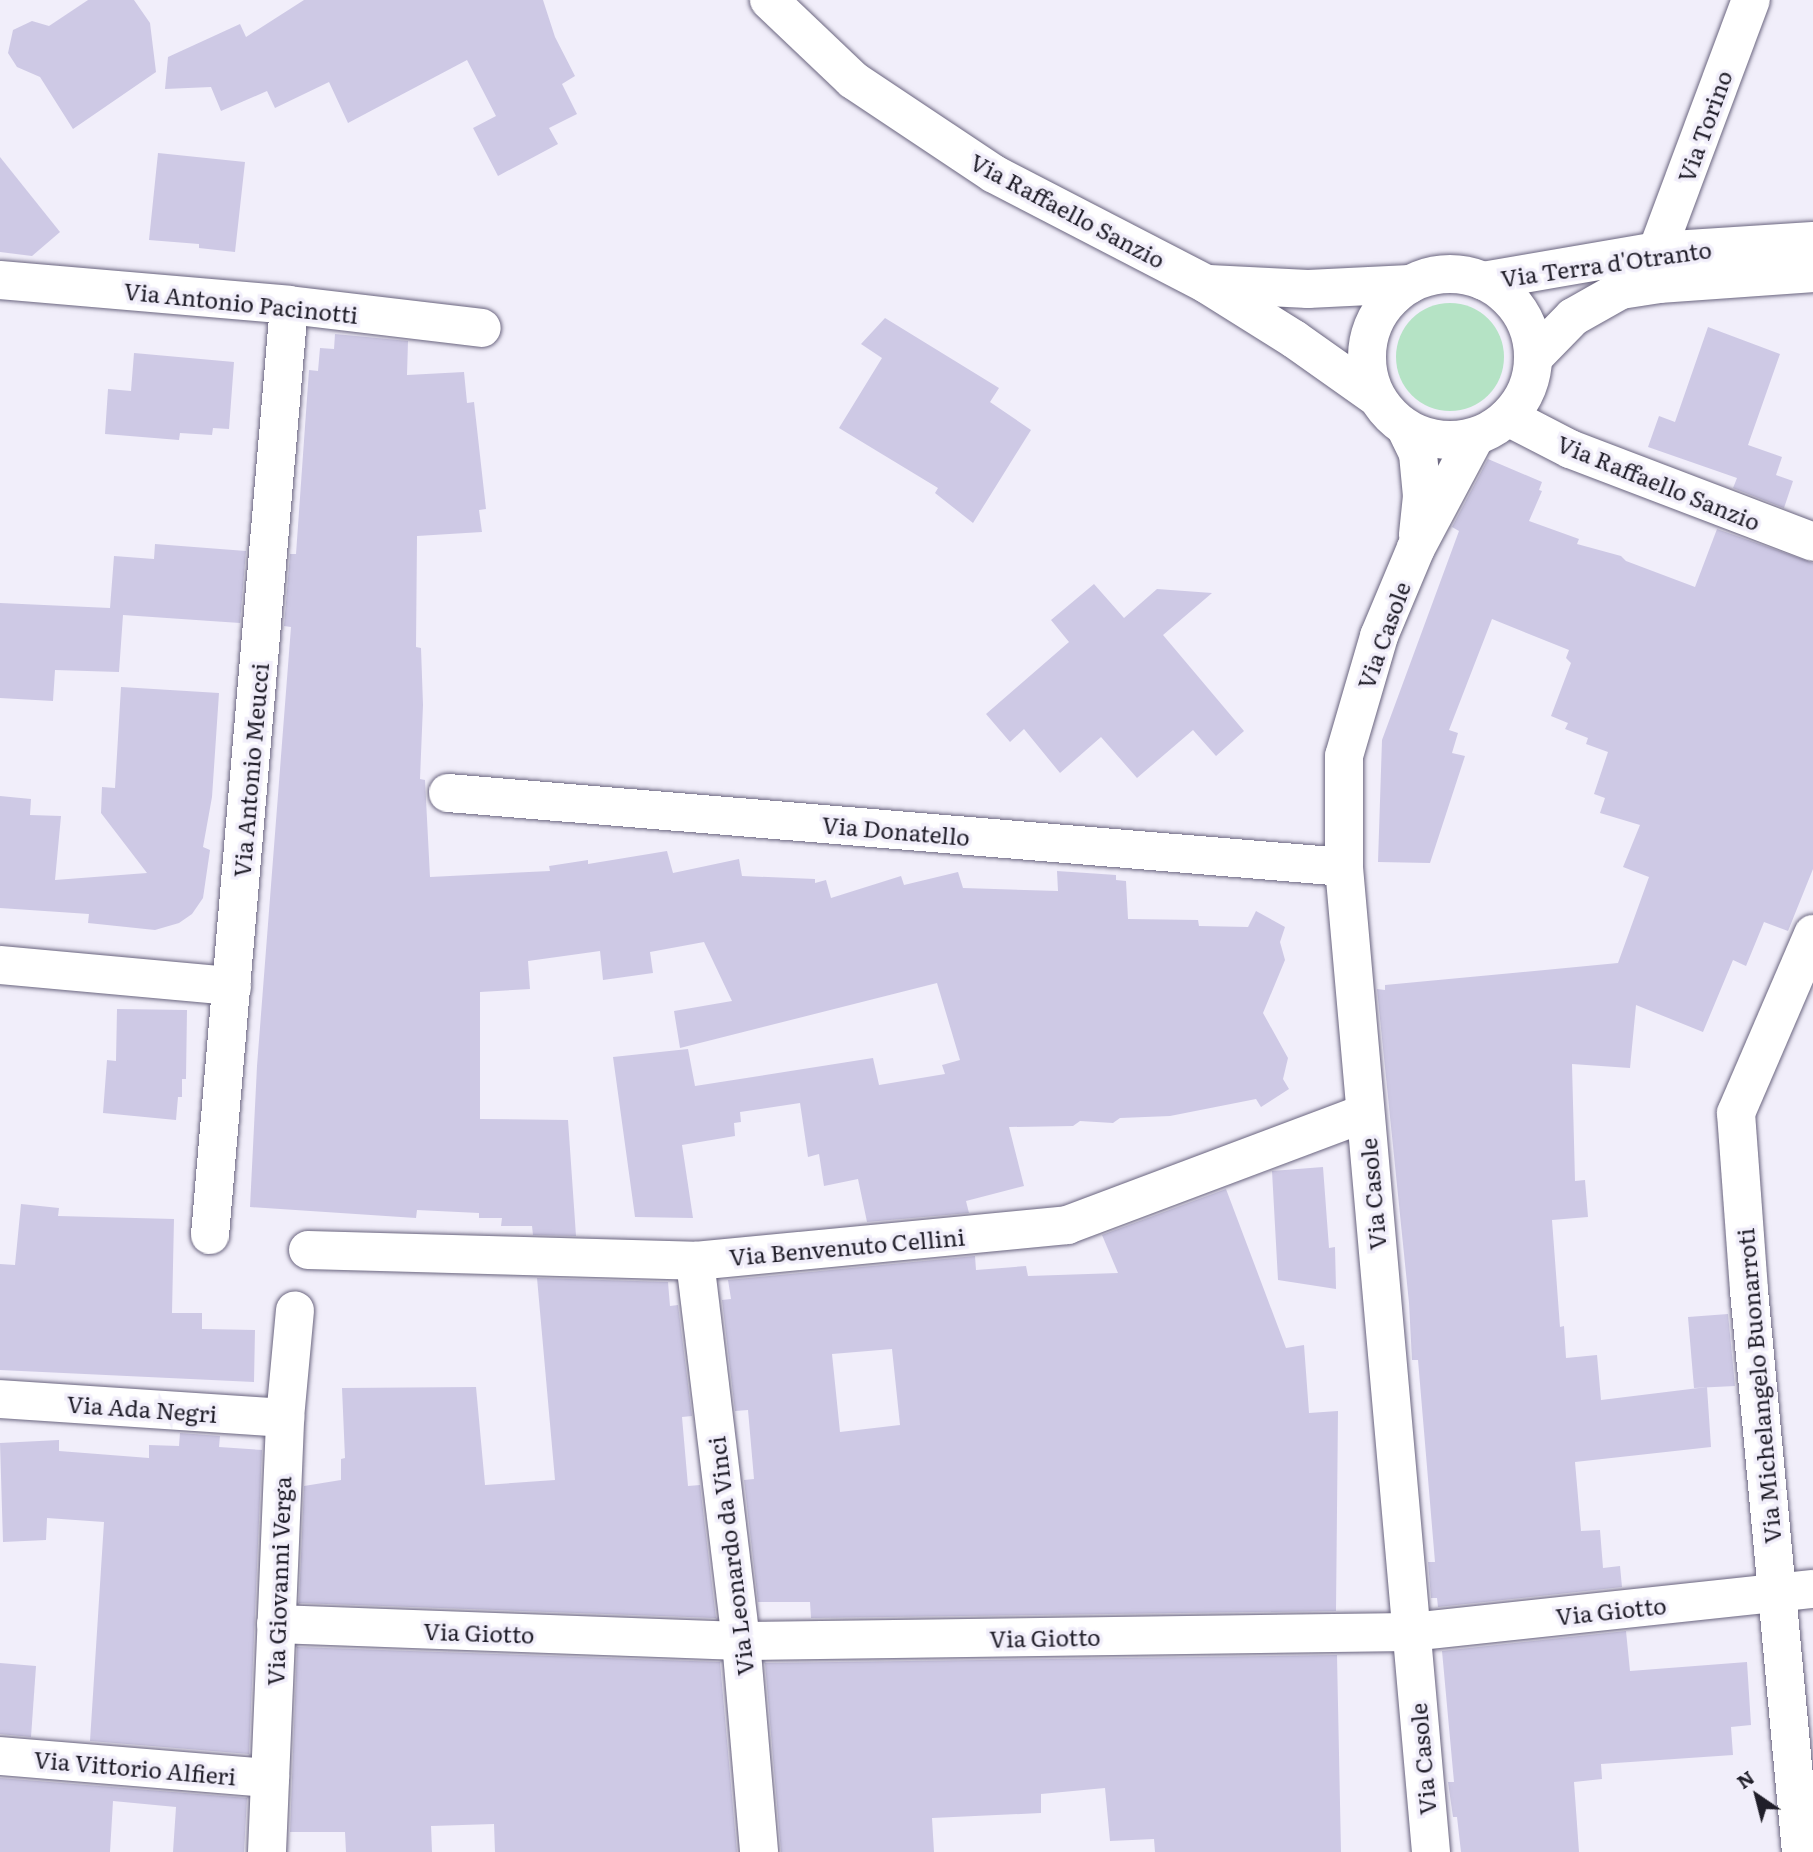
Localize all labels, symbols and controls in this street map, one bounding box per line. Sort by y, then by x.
street label: Via Torino [1671,66,1737,186]
street label: Via Raffaello Sanzio [966,147,1170,273]
street label: Via Terra d'Otranto [1499,235,1713,291]
street label: Via Antonio Pacinotti [123,276,359,328]
street label: Via Raffaello Sanzio [1553,429,1765,535]
street label: Via Casole [1351,578,1415,692]
street label: Via Antonio Meucci [227,662,273,878]
street label: Via Donatello [821,810,971,850]
street label: Via Casole [1353,1137,1391,1251]
street label: Via Benvenuto Cellini [728,1222,966,1270]
street label: Via Michelangelo Buonarroti [1730,1227,1786,1545]
street label: Via Ada Negri [66,1389,218,1427]
street label: Via Leonardo da Vinci [702,1435,758,1677]
street label: Via Giovanni Verga [261,1476,295,1686]
street label: Via Giotto [1554,1590,1668,1630]
street label: Via Giotto [423,1616,535,1648]
street label: Via Giotto [989,1622,1101,1652]
street label: Via Casole [1403,1702,1441,1816]
street label: Via Vittorio Alfieri [33,1744,237,1790]
north arrow [1722,1761,1792,1831]
text: N [1730,1763,1760,1795]

